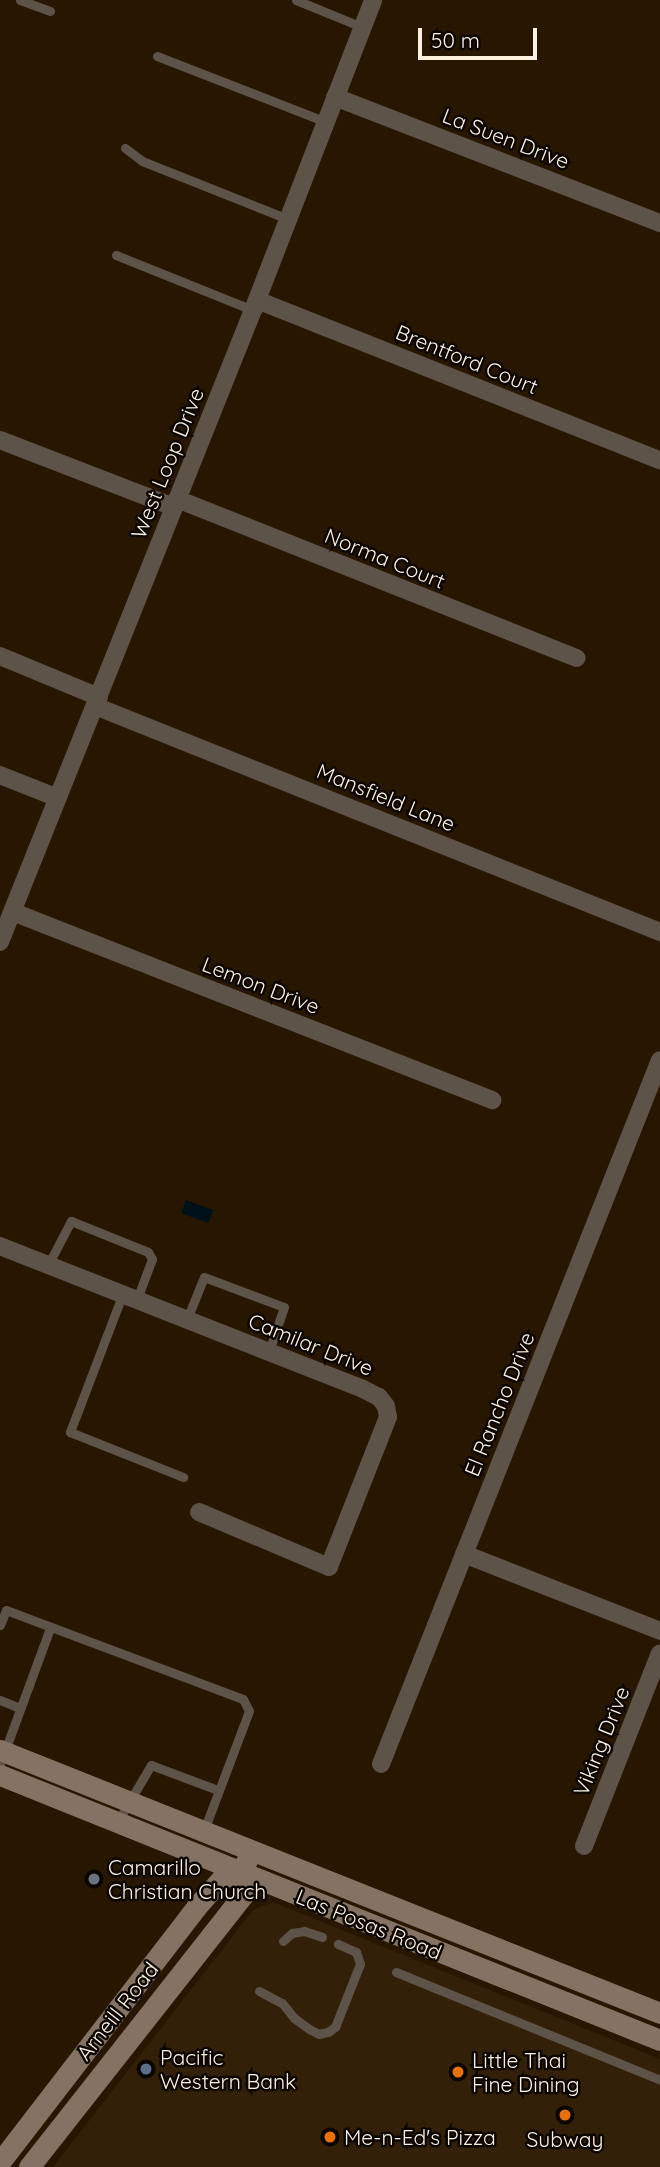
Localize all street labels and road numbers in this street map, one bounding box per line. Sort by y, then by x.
street label: La Suen Drive [439,102,573,174]
street label: Brentford Court [392,319,542,399]
street label: West Loop Drive [125,384,209,542]
street label: Norma Court [321,522,449,594]
street label: Mansfield Lane [313,758,459,836]
street label: Lemon Drive [199,951,323,1019]
street label: Camilar Drive [245,1308,377,1380]
street label: El Rancho Drive [459,1328,539,1480]
street label: Viking Drive [568,1683,634,1799]
street label: Las Posas Road [292,1883,446,1965]
street label: Arneill Road [71,1957,163,2065]

